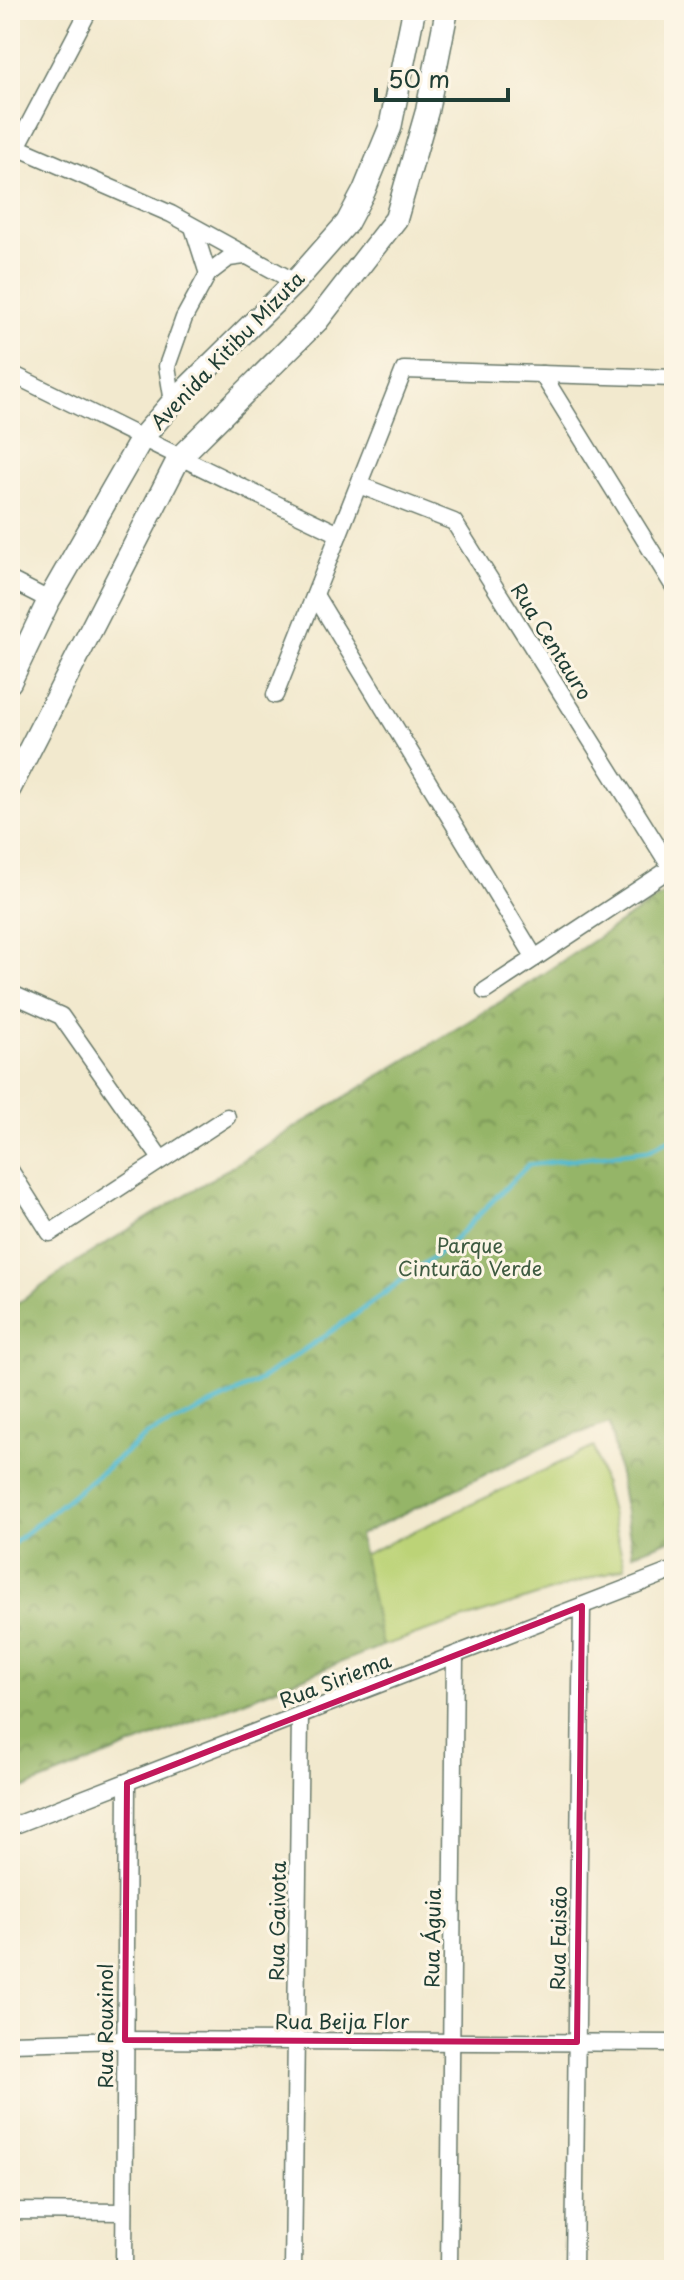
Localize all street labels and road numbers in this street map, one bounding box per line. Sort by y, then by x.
street label: Avenida Kitibu Mizuta [143,263,311,436]
street label: Rua Centauro [504,577,600,705]
street label: Rua Siriema [275,1645,396,1715]
street label: Rua Gaivota [261,1860,293,1981]
street label: Rua Faisão [542,1885,574,1991]
street label: Rua Águia [416,1887,448,1988]
street label: Rua Rouxinol [90,1963,120,2089]
street label: Rua Beija Flor [275,2006,410,2036]

